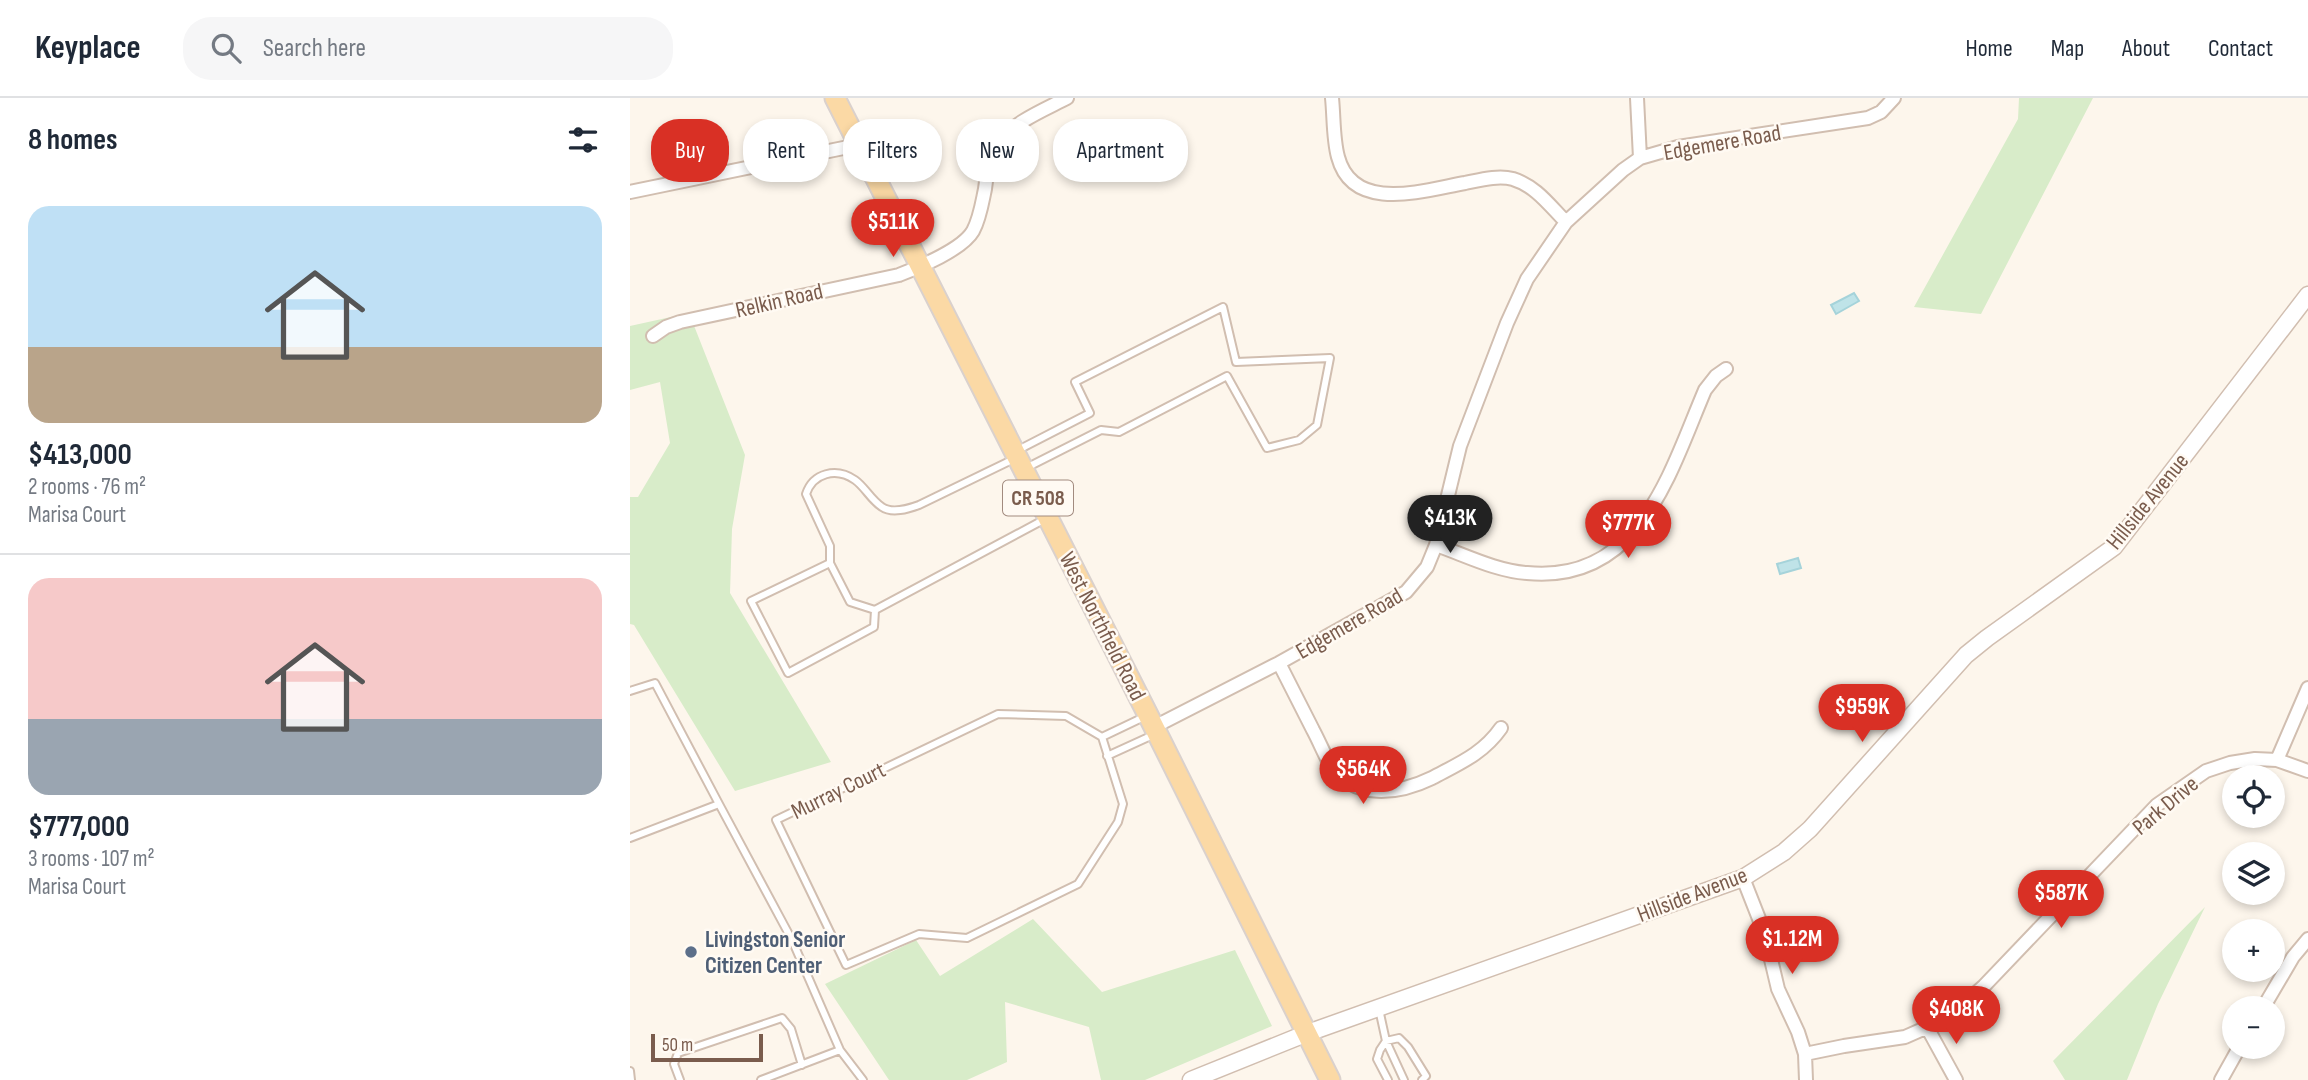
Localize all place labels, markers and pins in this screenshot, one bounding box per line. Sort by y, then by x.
pin: $511K [844,200,942,259]
pin: $413K [1401,496,1499,555]
pin: $777K [1579,500,1677,560]
pin: $959K [1813,684,1911,744]
pin: $564K [1314,746,1412,806]
pin: $587K [2012,870,2110,930]
pin: $1.12M [1735,916,1849,976]
place label: Livingston Senior Citizen Center [705,926,845,980]
marker: Livingston Senior Citizen Center [683,944,699,960]
pin: $408K [1907,986,2005,1046]

